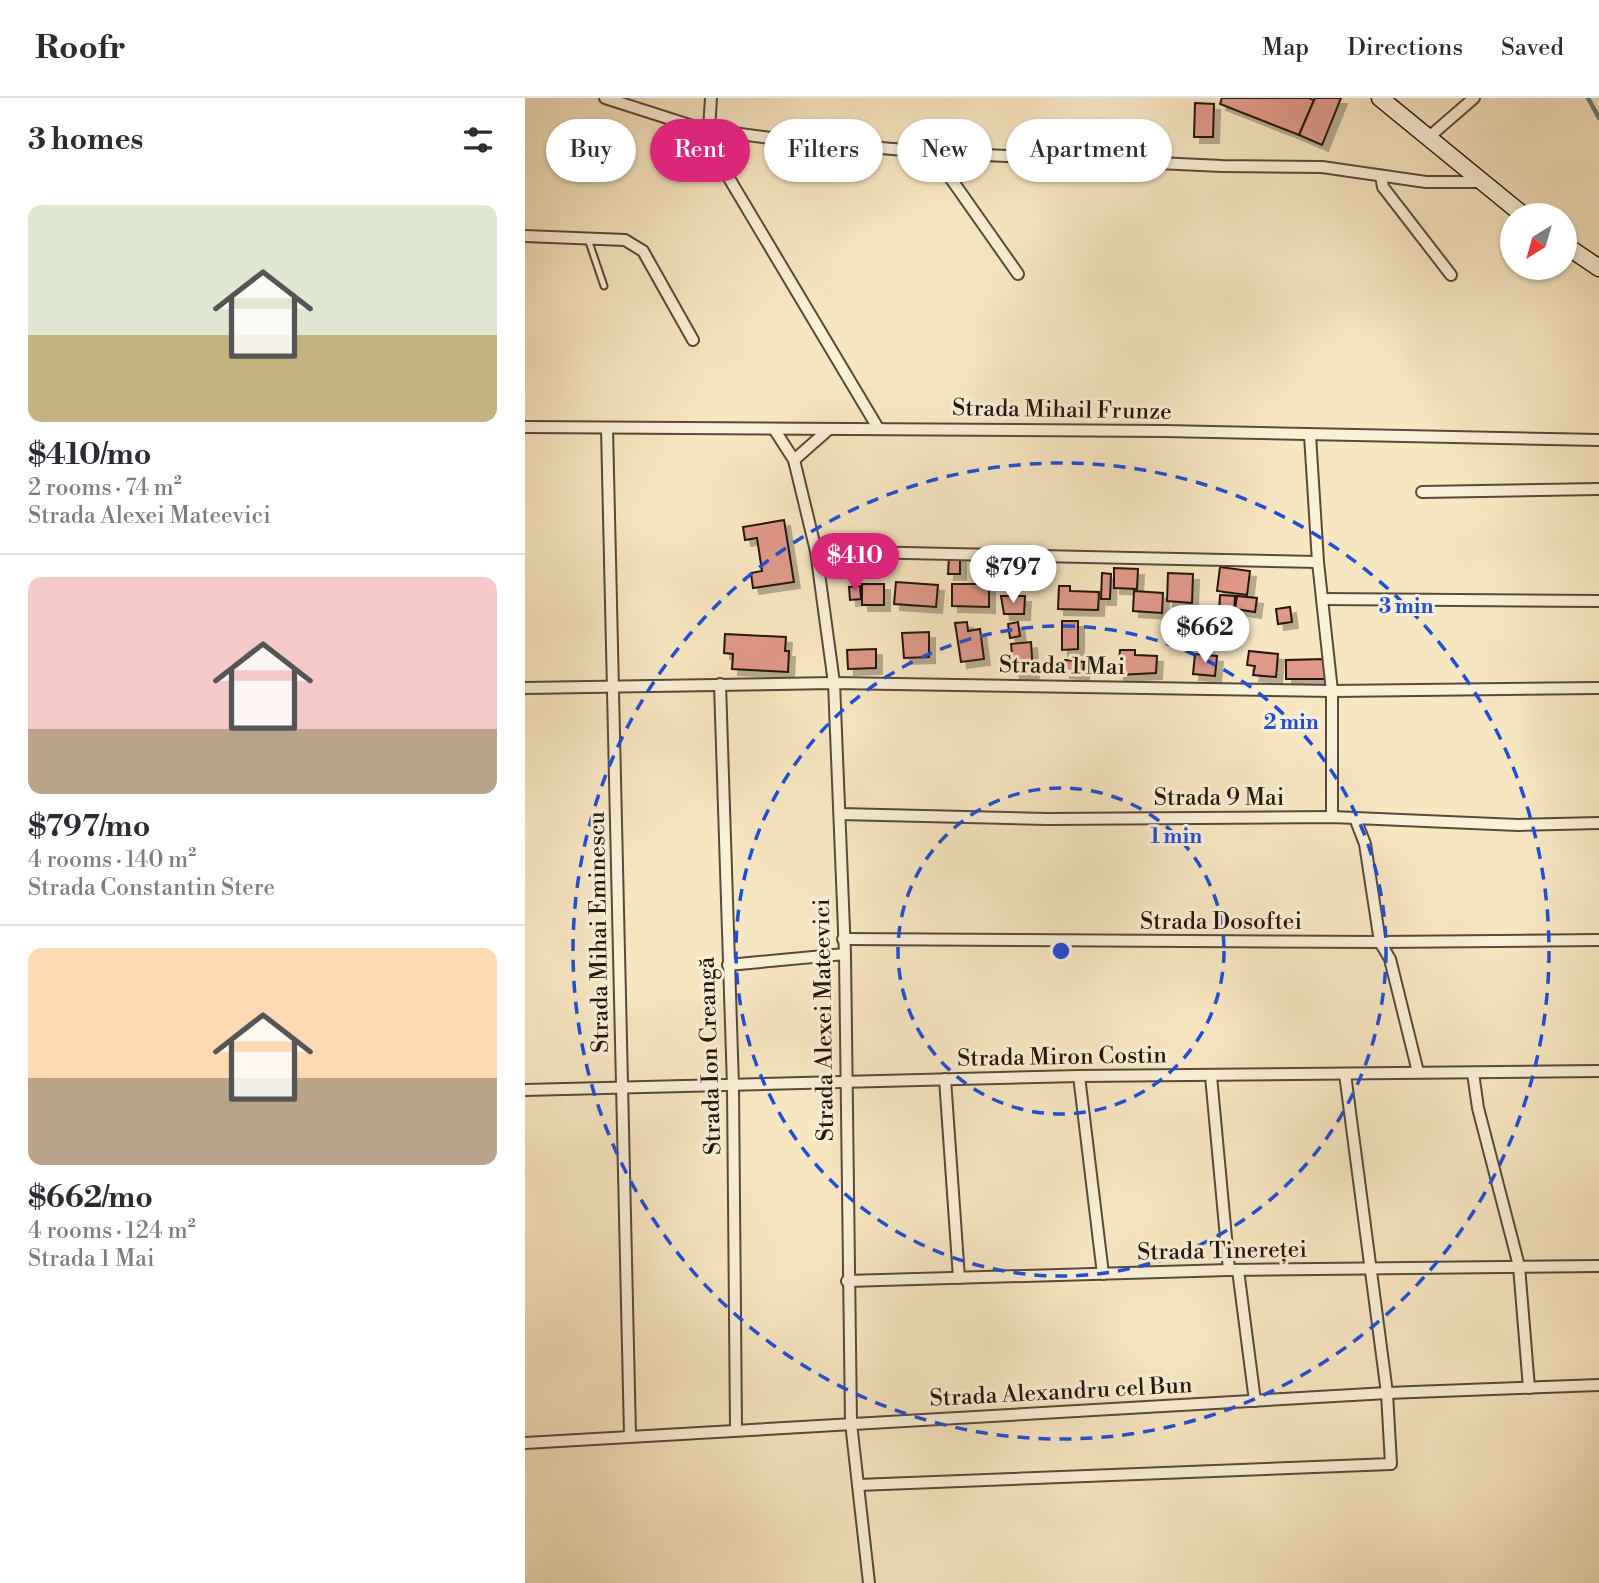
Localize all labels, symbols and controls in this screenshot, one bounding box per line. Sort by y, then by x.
text: Roofr [35,28,126,69]
text: Map [1262,33,1309,63]
text: Directions [1347,33,1463,63]
text: Saved [1501,33,1564,63]
chip: Buy [546,119,636,182]
chip: Rent [650,119,750,182]
chip: Filters [764,119,883,182]
chip: New [897,119,992,182]
chip: Apartment [1006,119,1172,182]
text: 3 homes [28,121,143,159]
icon: filters [459,121,497,159]
north arrow [1500,203,1577,280]
map controls [1500,203,1577,280]
icon: home [200,251,326,377]
street label: Strada Mihail Frunze [952,394,1172,426]
text: $410/mo [28,436,151,474]
text: 2 rooms · 74 m² [28,474,182,502]
text: Strada Alexei Mateevici [28,502,271,530]
pin: $410 [814,533,896,593]
text: $410 [827,542,883,570]
pin: $797 [972,546,1054,605]
text: $797 [986,554,1040,582]
text: 3 min [1379,594,1433,620]
pin: $662 [1164,606,1246,665]
text: $662 [1176,614,1234,642]
icon: home [200,623,326,749]
street label: Strada 1 Mai [999,651,1125,681]
text: 2 min [1263,710,1319,736]
street label: Strada 9 Mai [1154,784,1284,812]
text: $797/mo [28,808,150,846]
street label: Strada Mihai Eminescu [583,811,615,1053]
text: 1 min [1150,824,1202,850]
text: 4 rooms · 140 m² [28,846,196,874]
text: Strada Constantin Stere [28,874,275,902]
street label: Strada Alexei Mateevici [808,898,840,1142]
street label: Strada Dosoftei [1140,908,1302,936]
centre of rings [1049,939,1073,963]
street label: Strada Ion Creangă [693,956,727,1156]
icon: home [200,994,326,1120]
street label: Strada Miron Costin [957,1041,1167,1073]
text: $662/mo [28,1179,153,1217]
text: 4 rooms · 124 m² [28,1217,196,1245]
street label: Strada Tinereței [1137,1236,1307,1266]
text: Strada 1 Mai [28,1245,154,1273]
street label: Strada Alexandru cel Bun [929,1371,1193,1413]

